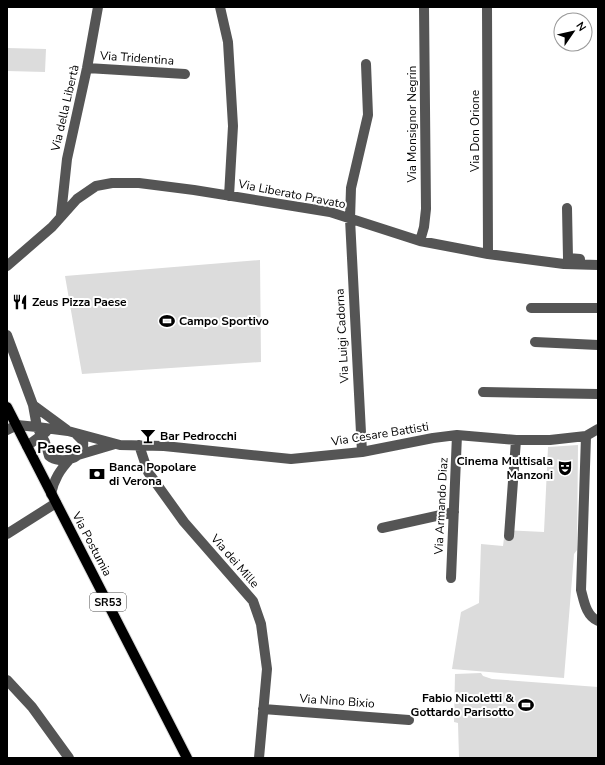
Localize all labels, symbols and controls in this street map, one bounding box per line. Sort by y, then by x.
north arrow [553,12,593,52]
text: N [572,19,589,34]
street label: Via Tridentina [98,47,175,69]
street label: Via della Libertà [47,63,83,154]
street label: Via Monsignor Negrin [404,66,420,183]
street label: Via Don Orione [467,90,483,173]
street label: Via Liberato Pravato [236,176,347,212]
street label: Via Luigi Cadorna [332,288,353,385]
restaurant icon: Zeus Pizza Paese [11,293,29,311]
place label: Zeus Pizza Paese [32,294,127,310]
sports icon: Campo Sportivo [158,312,176,330]
place label: Campo Sportivo [179,313,269,329]
street label: Via Cesare Battisti [329,418,430,450]
bar icon: Bar Pedrocchi [139,427,157,445]
place label: Bar Pedrocchi [160,428,237,444]
district label: Paese [37,437,81,459]
place label: Cinema Multisala Manzoni [456,453,553,483]
street label: Via Armando Diaz [430,457,452,556]
place label: Banca Popolare di Verona [109,459,197,489]
theatre icon: Cinema Multisala Manzoni [556,459,574,477]
bank icon: Banca Popolare di Verona [88,465,106,483]
street label: Via Postumia [68,508,116,579]
street label: Via dei Mille [207,530,263,591]
road number: SR53 [90,593,126,611]
street label: Via Nino Bixio [298,690,375,712]
place label: Fabio Nicoletti & Gottardo Parisotto [411,690,514,720]
sports icon: Fabio Nicoletti & Gottardo Parisotto [517,696,535,714]

